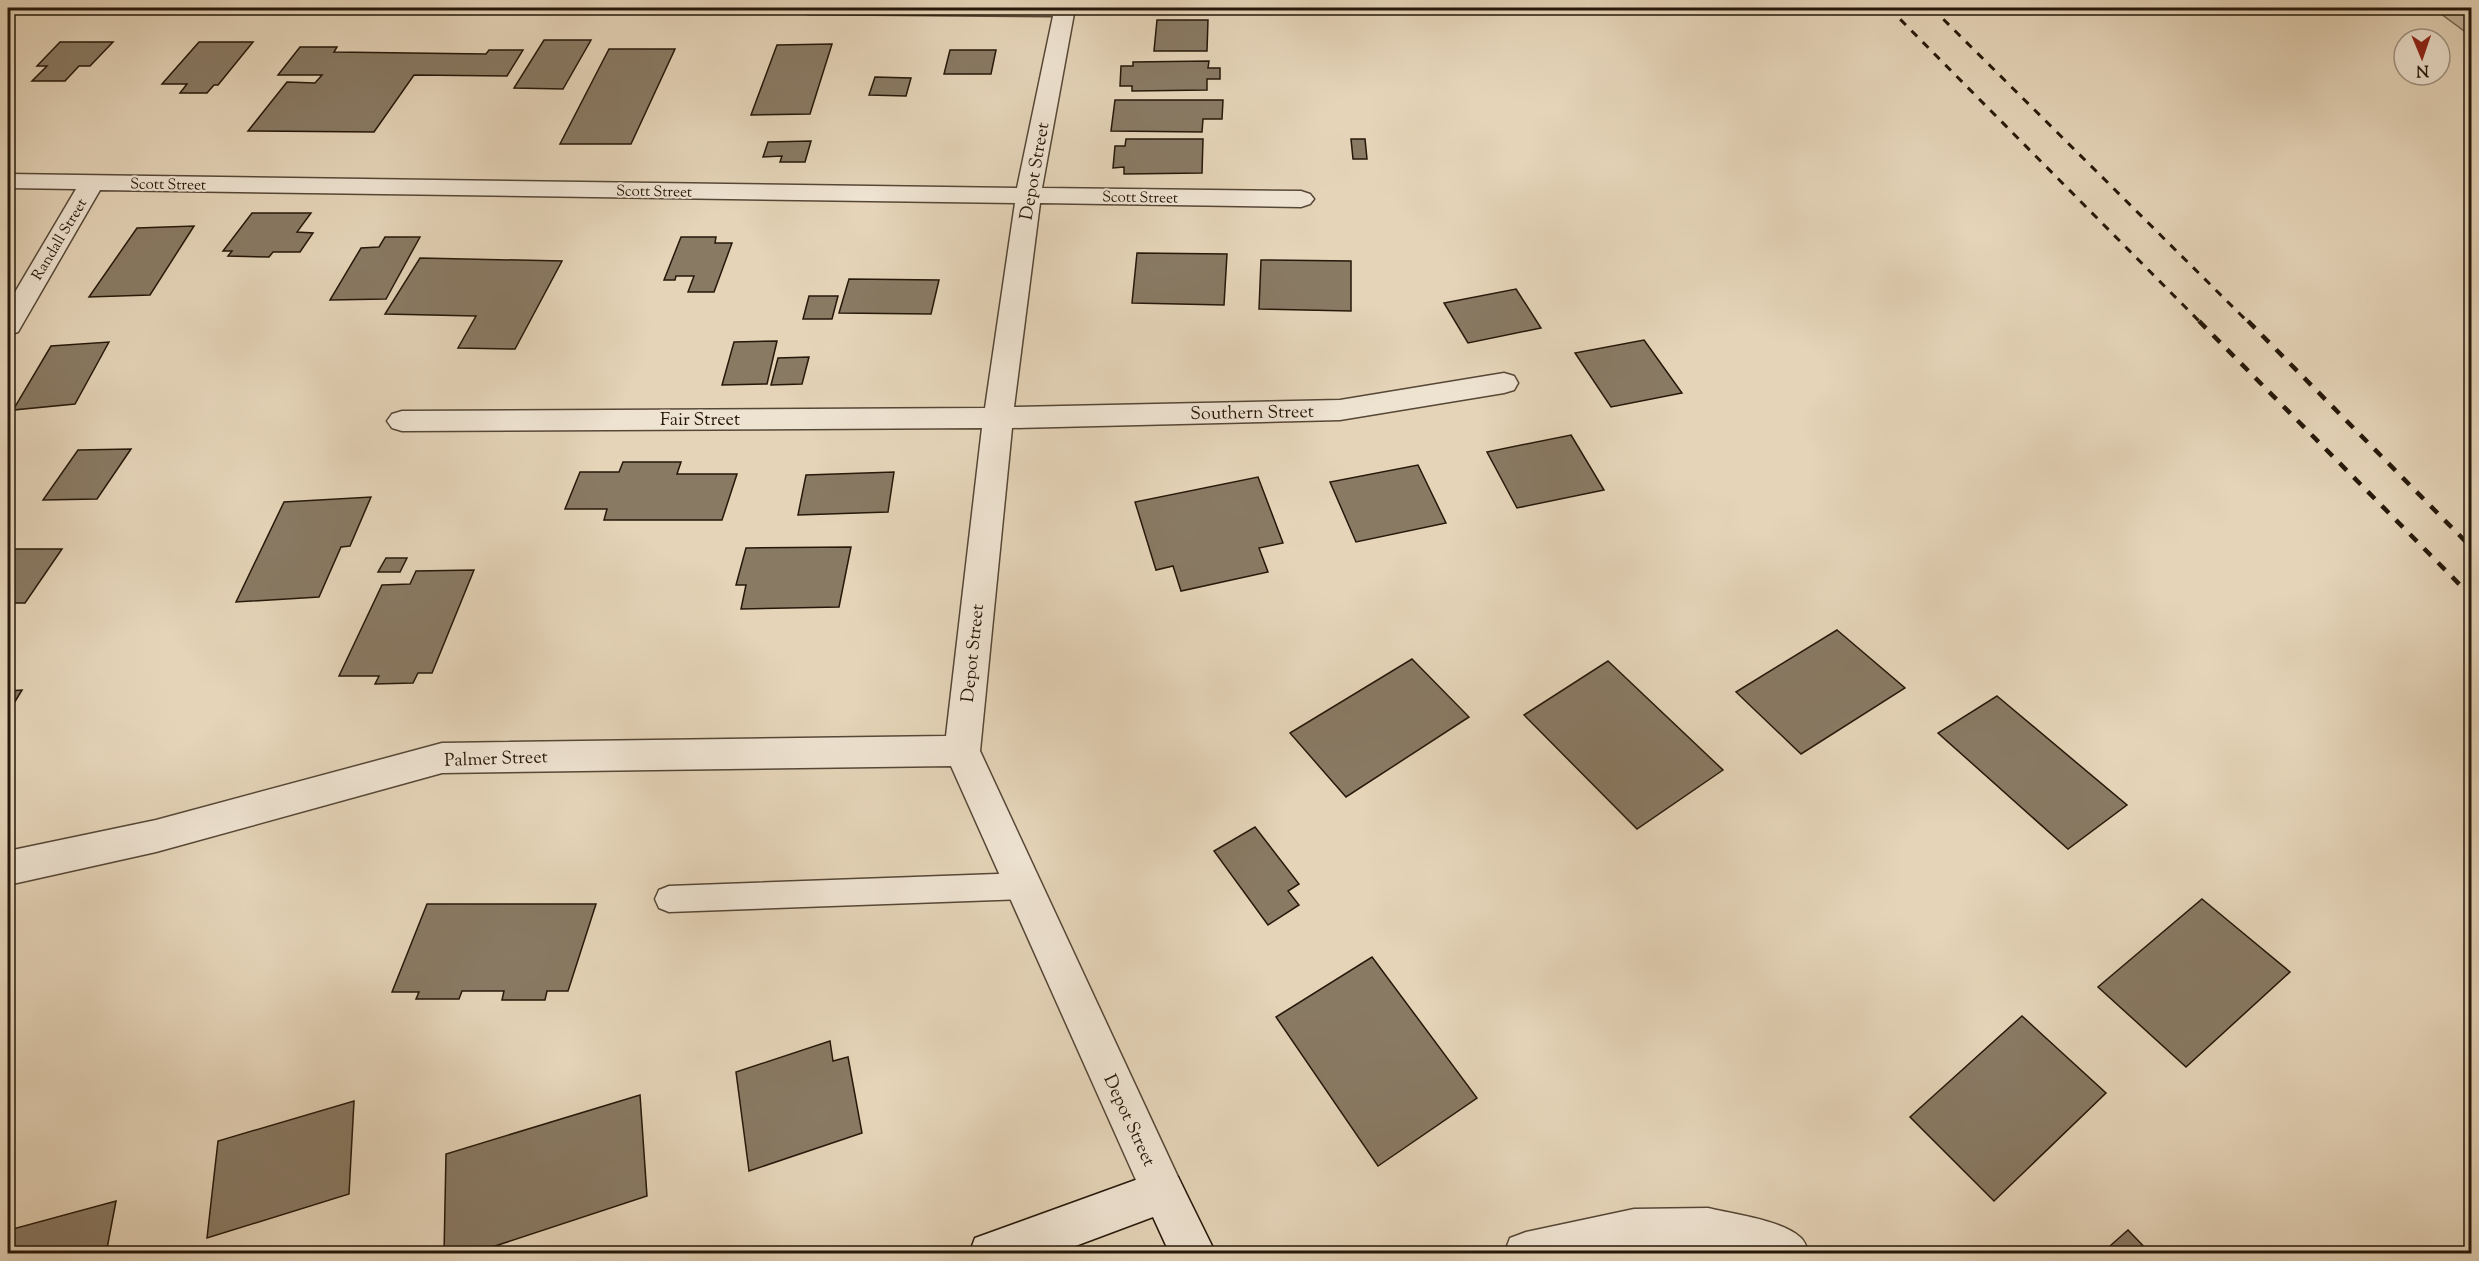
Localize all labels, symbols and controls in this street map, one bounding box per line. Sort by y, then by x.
north arrow [2392,27,2452,87]
text: N [2415,58,2429,81]
street label: Depot Street [1015,120,1057,222]
street label: Scott Street [130,174,206,197]
street label: Scott Street [616,181,692,204]
street label: Scott Street [1102,187,1178,210]
street label: Randall Street [28,195,93,285]
street label: Southern Street [1190,400,1314,428]
street label: Fair Street [660,408,740,434]
street label: Depot Street [956,603,992,704]
street label: Palmer Street [444,745,548,775]
street label: Depot Street [1096,1071,1161,1171]

